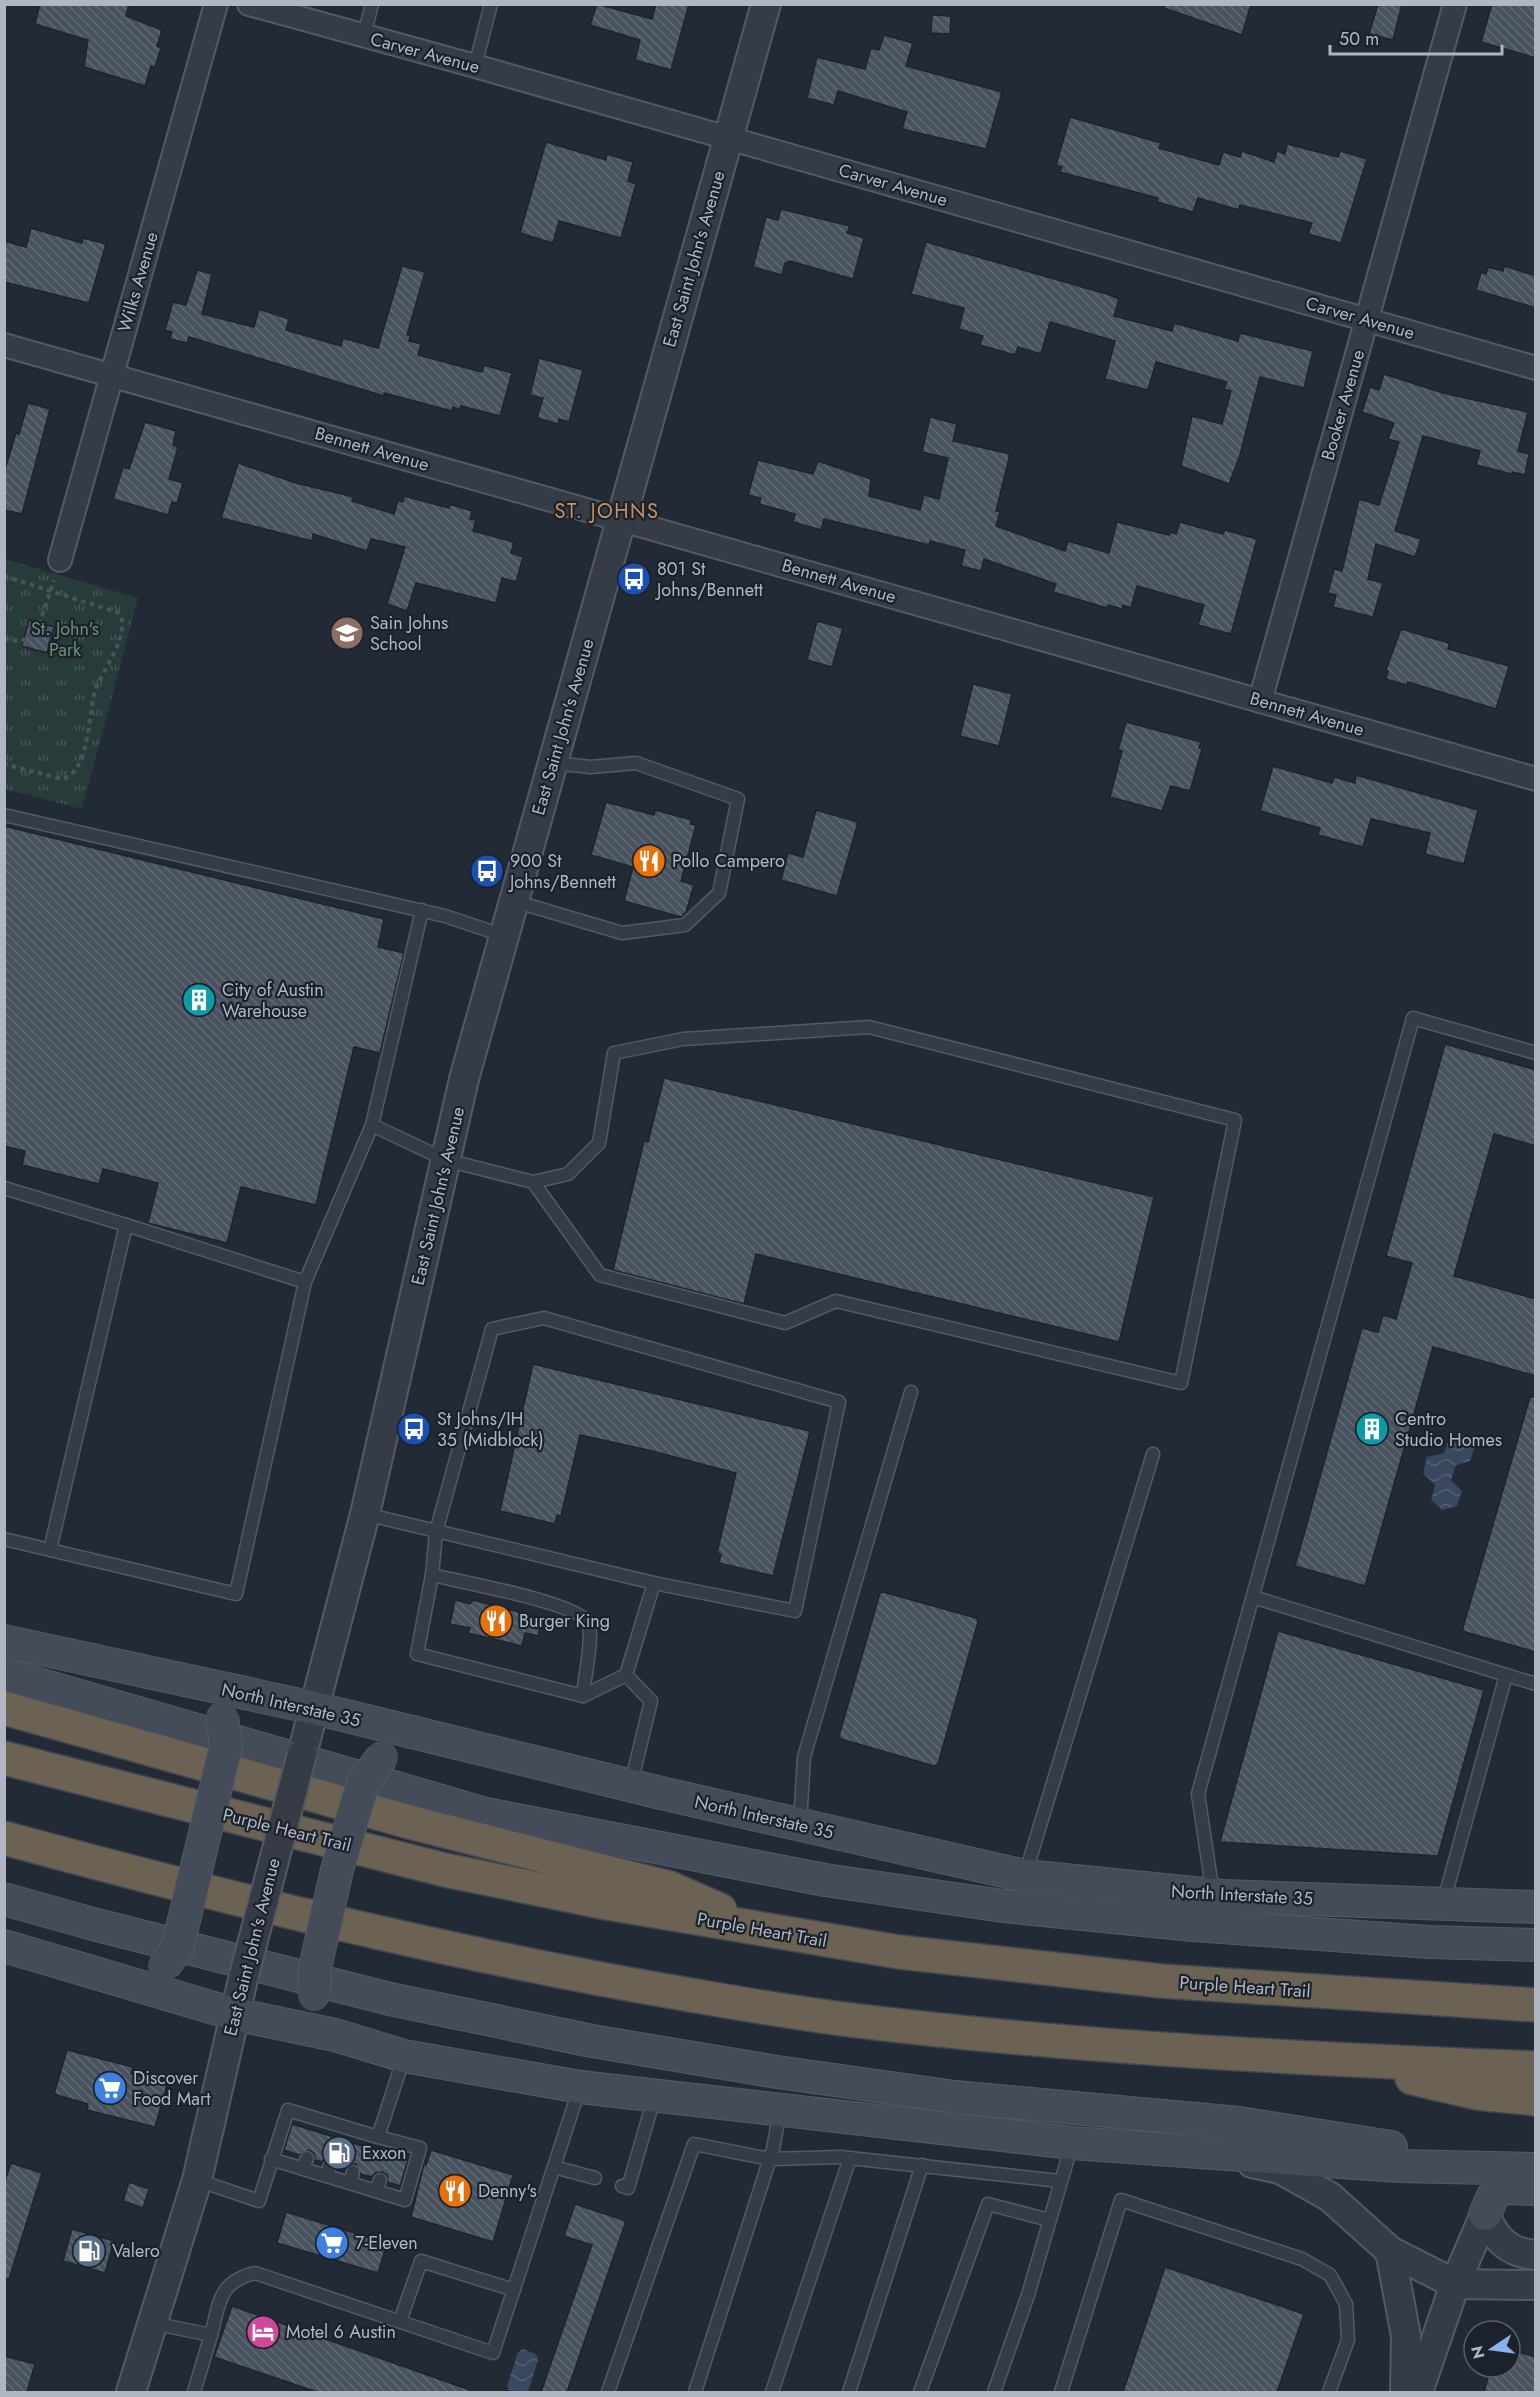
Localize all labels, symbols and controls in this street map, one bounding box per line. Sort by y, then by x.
scale bar [1330,18,1502,56]
street label: Carver Avenue [367,26,483,80]
text: 50 m [1339,26,1379,52]
street label: Carver Avenue [835,157,951,213]
street label: East Saint John's Avenue [656,168,732,350]
street label: Wilks Avenue [111,229,165,335]
street label: Carver Avenue [1302,290,1418,346]
street label: Booker Avenue [1315,346,1371,464]
street label: Bennett Avenue [312,420,432,478]
district label: ST. JOHNS [554,497,660,526]
street label: Bennett Avenue [779,552,899,610]
place label: 801 St Johns/Bennett [655,556,763,603]
bus stop icon: 801 St Johns/Bennett [616,561,652,597]
place label: Sain Johns School [370,610,448,657]
school or university icon: Sain Johns School [329,615,365,651]
park label: St. John's Park [31,616,99,663]
street label: East Saint John's Avenue [525,636,601,818]
street label: Bennett Avenue [1247,685,1367,743]
restaurant icon: Pollo Campero [631,843,667,879]
place label: 900 St Johns/Bennett [508,848,616,895]
place label: Pollo Campero [672,848,785,874]
bus stop icon: 900 St Johns/Bennett [469,853,505,889]
place label: City of Austin Warehouse [222,977,324,1024]
building icon: City of Austin Warehouse [181,982,217,1018]
street label: East Saint John's Avenue [405,1104,471,1288]
place label: St Johns/IH 35 (Midblock) [437,1406,544,1453]
place label: Centro Studio Homes [1395,1406,1502,1453]
bus stop icon: St Johns/IH 35 (Midblock) [396,1411,432,1447]
building icon: Centro Studio Homes [1354,1411,1390,1447]
restaurant icon: Burger King [478,1603,514,1639]
place label: Burger King [519,1608,610,1634]
street label: North Interstate 35 [219,1676,363,1734]
street label: North Interstate 35 [692,1788,836,1846]
street label: Purple Heart Trail [220,1801,354,1859]
street label: East Saint John's Avenue [217,1855,287,2039]
street label: North Interstate 35 [1170,1878,1314,1912]
street label: Purple Heart Trail [695,1906,829,1954]
street label: Purple Heart Trail [1179,1969,1311,2005]
place label: Discover Food Mart [133,2065,211,2112]
supermarket icon: Discover Food Mart [92,2070,128,2106]
fuel station icon: Exxon [321,2135,357,2171]
place label: Exxon [362,2140,407,2166]
restaurant icon: Denny's [437,2173,473,2209]
place label: Denny's [478,2178,537,2204]
supermarket icon: 7-Eleven [314,2225,350,2261]
place label: 7-Eleven [355,2230,418,2256]
fuel station icon: Valero [71,2233,107,2269]
place label: Valero [112,2238,160,2264]
hotel icon: Motel 6 Austin [245,2314,281,2350]
place label: Motel 6 Austin [286,2319,396,2345]
north arrow [1462,2319,1522,2379]
text: N [1465,2343,1491,2361]

